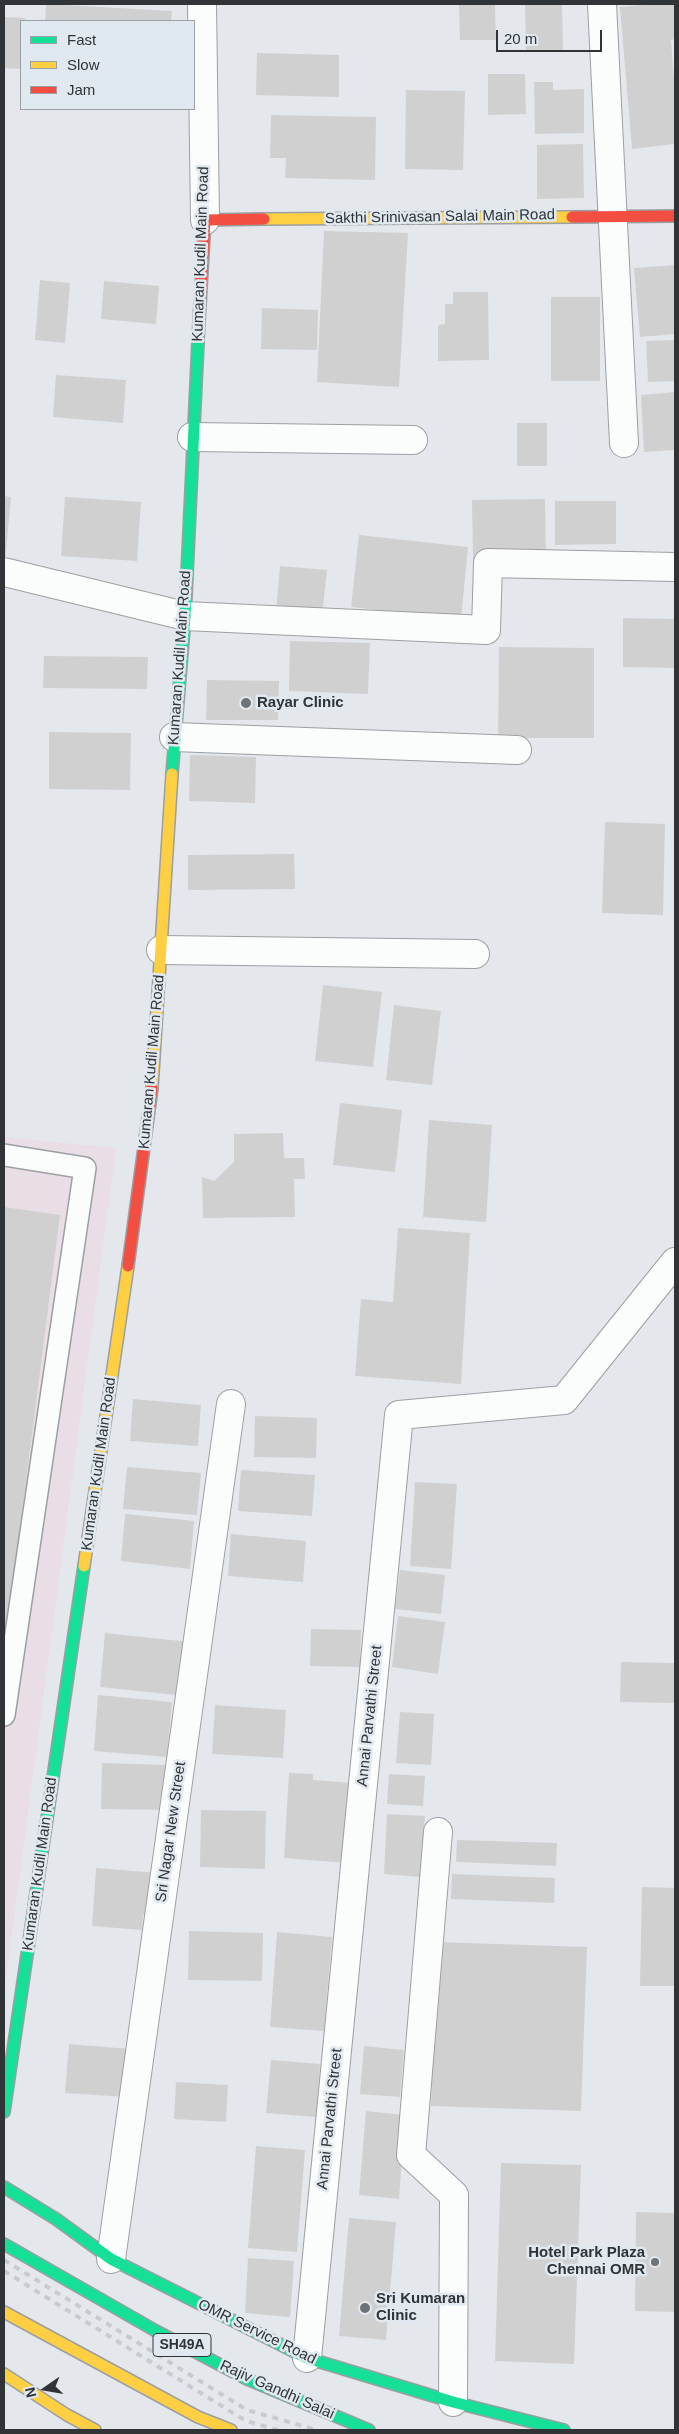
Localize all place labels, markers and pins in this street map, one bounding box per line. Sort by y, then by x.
place label: Rayar Clinic [257,694,344,712]
marker: Rayar Clinic [239,696,253,710]
place label: Hotel Park Plaza Chennai OMR [528,2244,645,2279]
marker: Hotel Park Plaza Chennai OMR [649,2256,661,2268]
place label: Sri Kumaran Clinic [376,2290,465,2325]
marker: Sri Kumaran Clinic [358,2301,372,2315]

